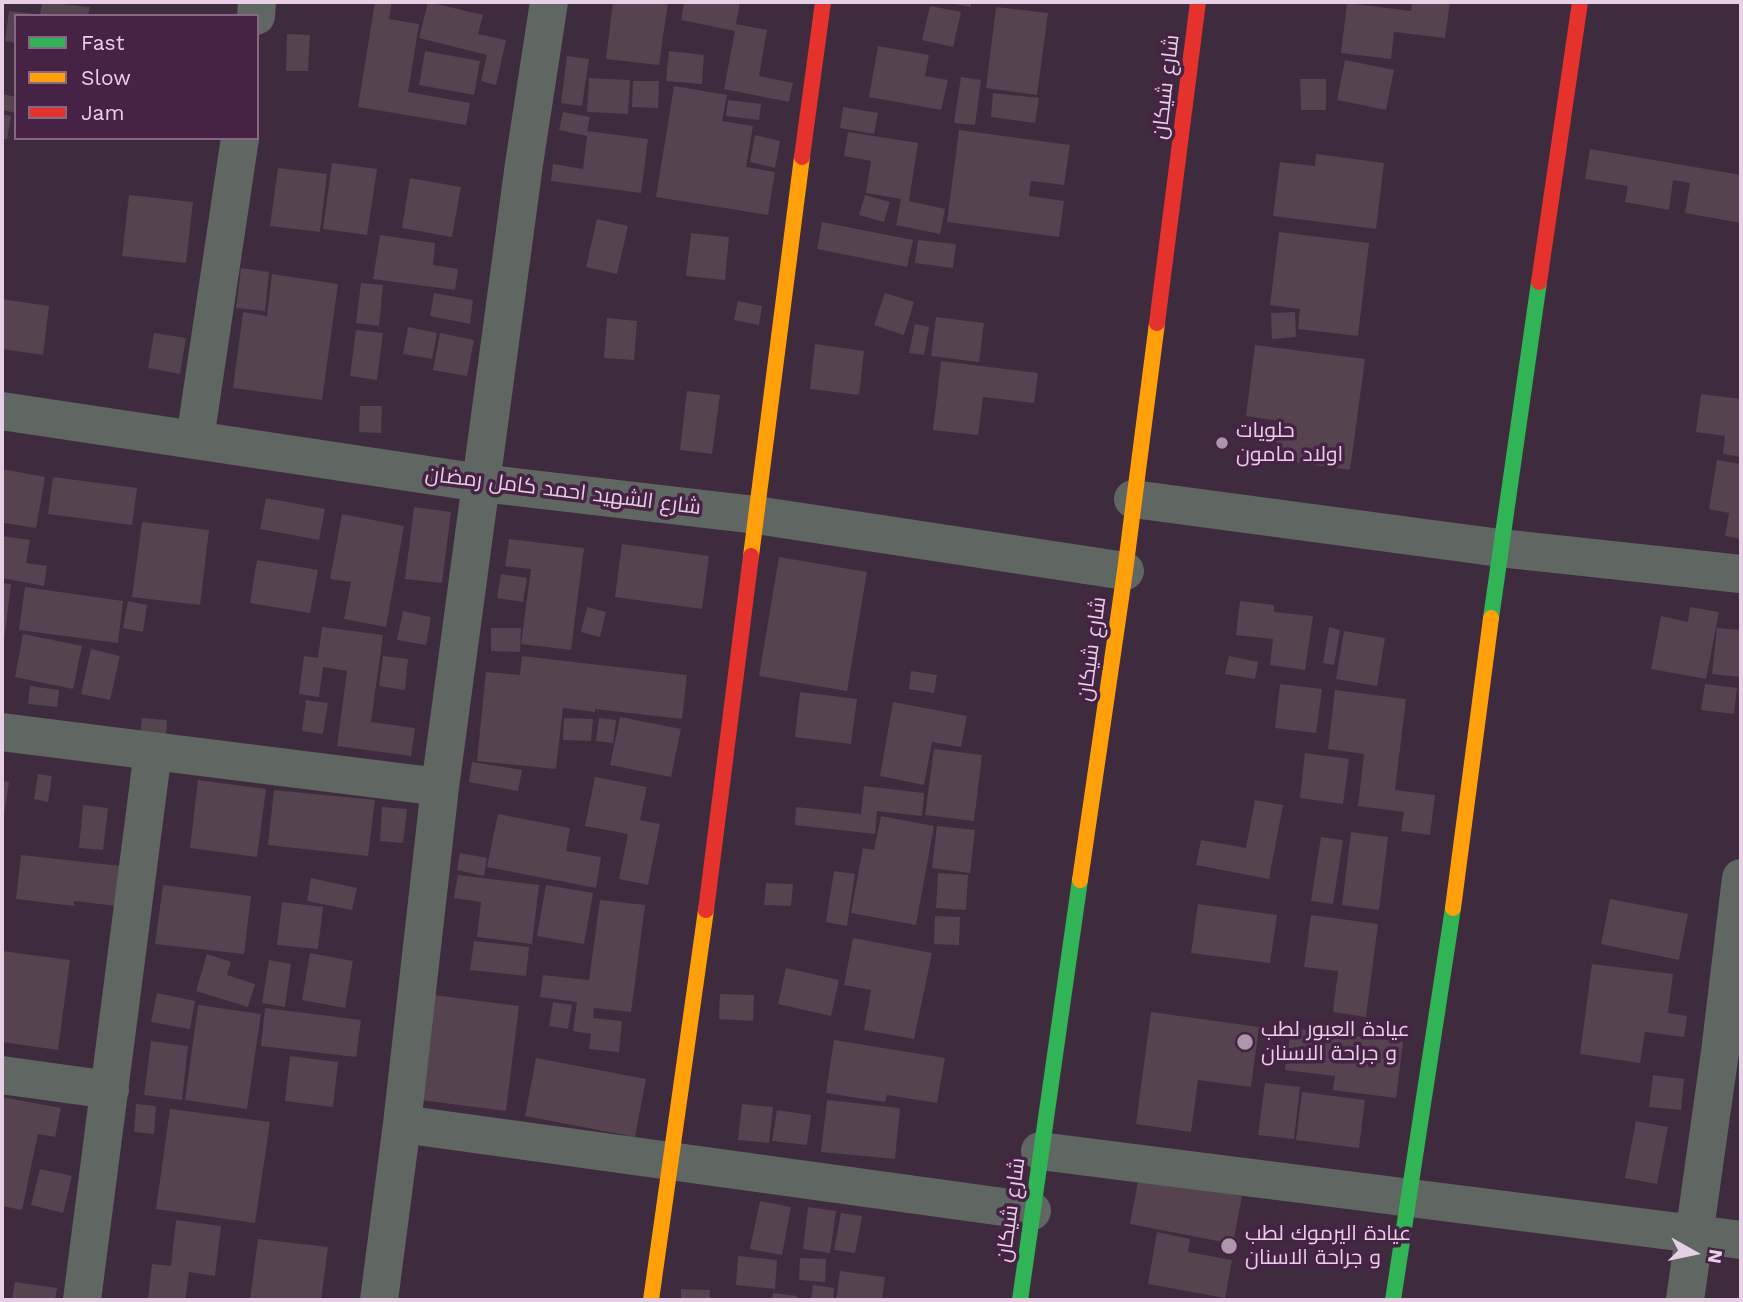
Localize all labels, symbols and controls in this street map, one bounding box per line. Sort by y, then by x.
legend [14,14,259,140]
text: Fast [81,30,125,55]
street label: شارع شيكان [1147,33,1185,141]
text: Slow [81,65,131,90]
text: Jam [81,100,124,125]
place label: حلويات اولاد مامون [1236,418,1343,468]
marker: حلويات اولاد مامون [1214,435,1230,451]
street label: شارع الشهيد احمد كامل رمضان [424,462,702,520]
street label: شارع شيكان [1072,595,1112,703]
place label: عيادة العبور لطب و جراحة الاسنان [1261,1017,1410,1067]
marker: عيادة العبور لطب و جراحة الاسنان [1235,1032,1255,1052]
street label: شارع شيكان [991,1156,1031,1264]
north arrow [1659,1218,1729,1288]
place label: عيادة اليرموك لطب و جراحة الاسنان [1245,1221,1411,1271]
marker: عيادة اليرموك لطب و جراحة الاسنان [1219,1236,1239,1256]
text: N [1703,1248,1728,1265]

